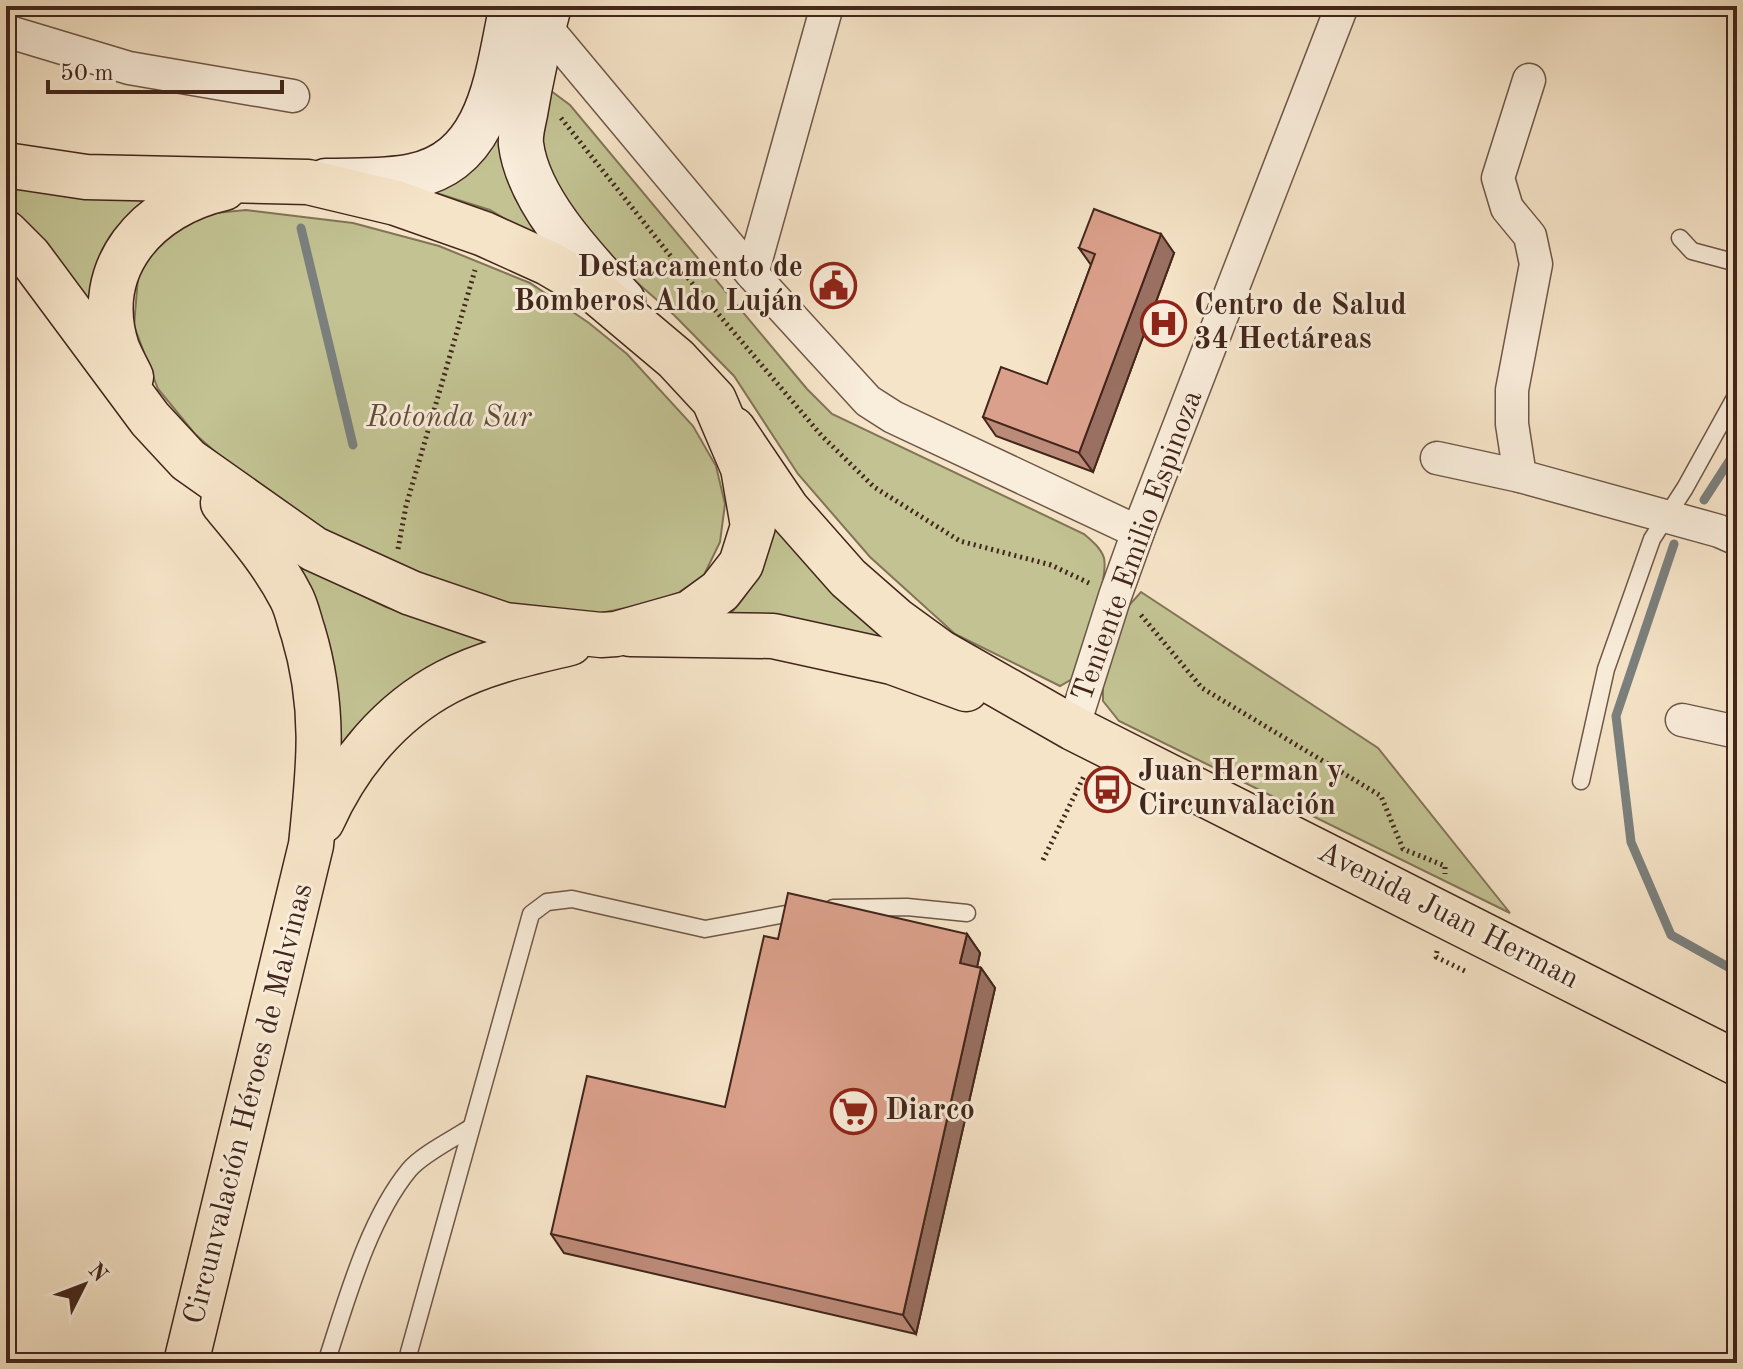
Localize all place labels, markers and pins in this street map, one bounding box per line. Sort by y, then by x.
place label: Destacamento de Bomberos Aldo Luján [514,253,803,317]
public building icon: Destacamento de Bomberos Aldo Luján [810,261,858,309]
place label: Centro de Salud 34 Hectáreas [1194,291,1407,355]
hospital icon: Centro de Salud 34 Hectáreas [1139,299,1187,347]
place label: Juan Herman y Circunvalación [1138,757,1343,821]
bus stop icon: Juan Herman y Circunvalación [1083,765,1131,813]
supermarket icon: Diarco [830,1087,878,1135]
place label: Diarco [885,1096,975,1126]

